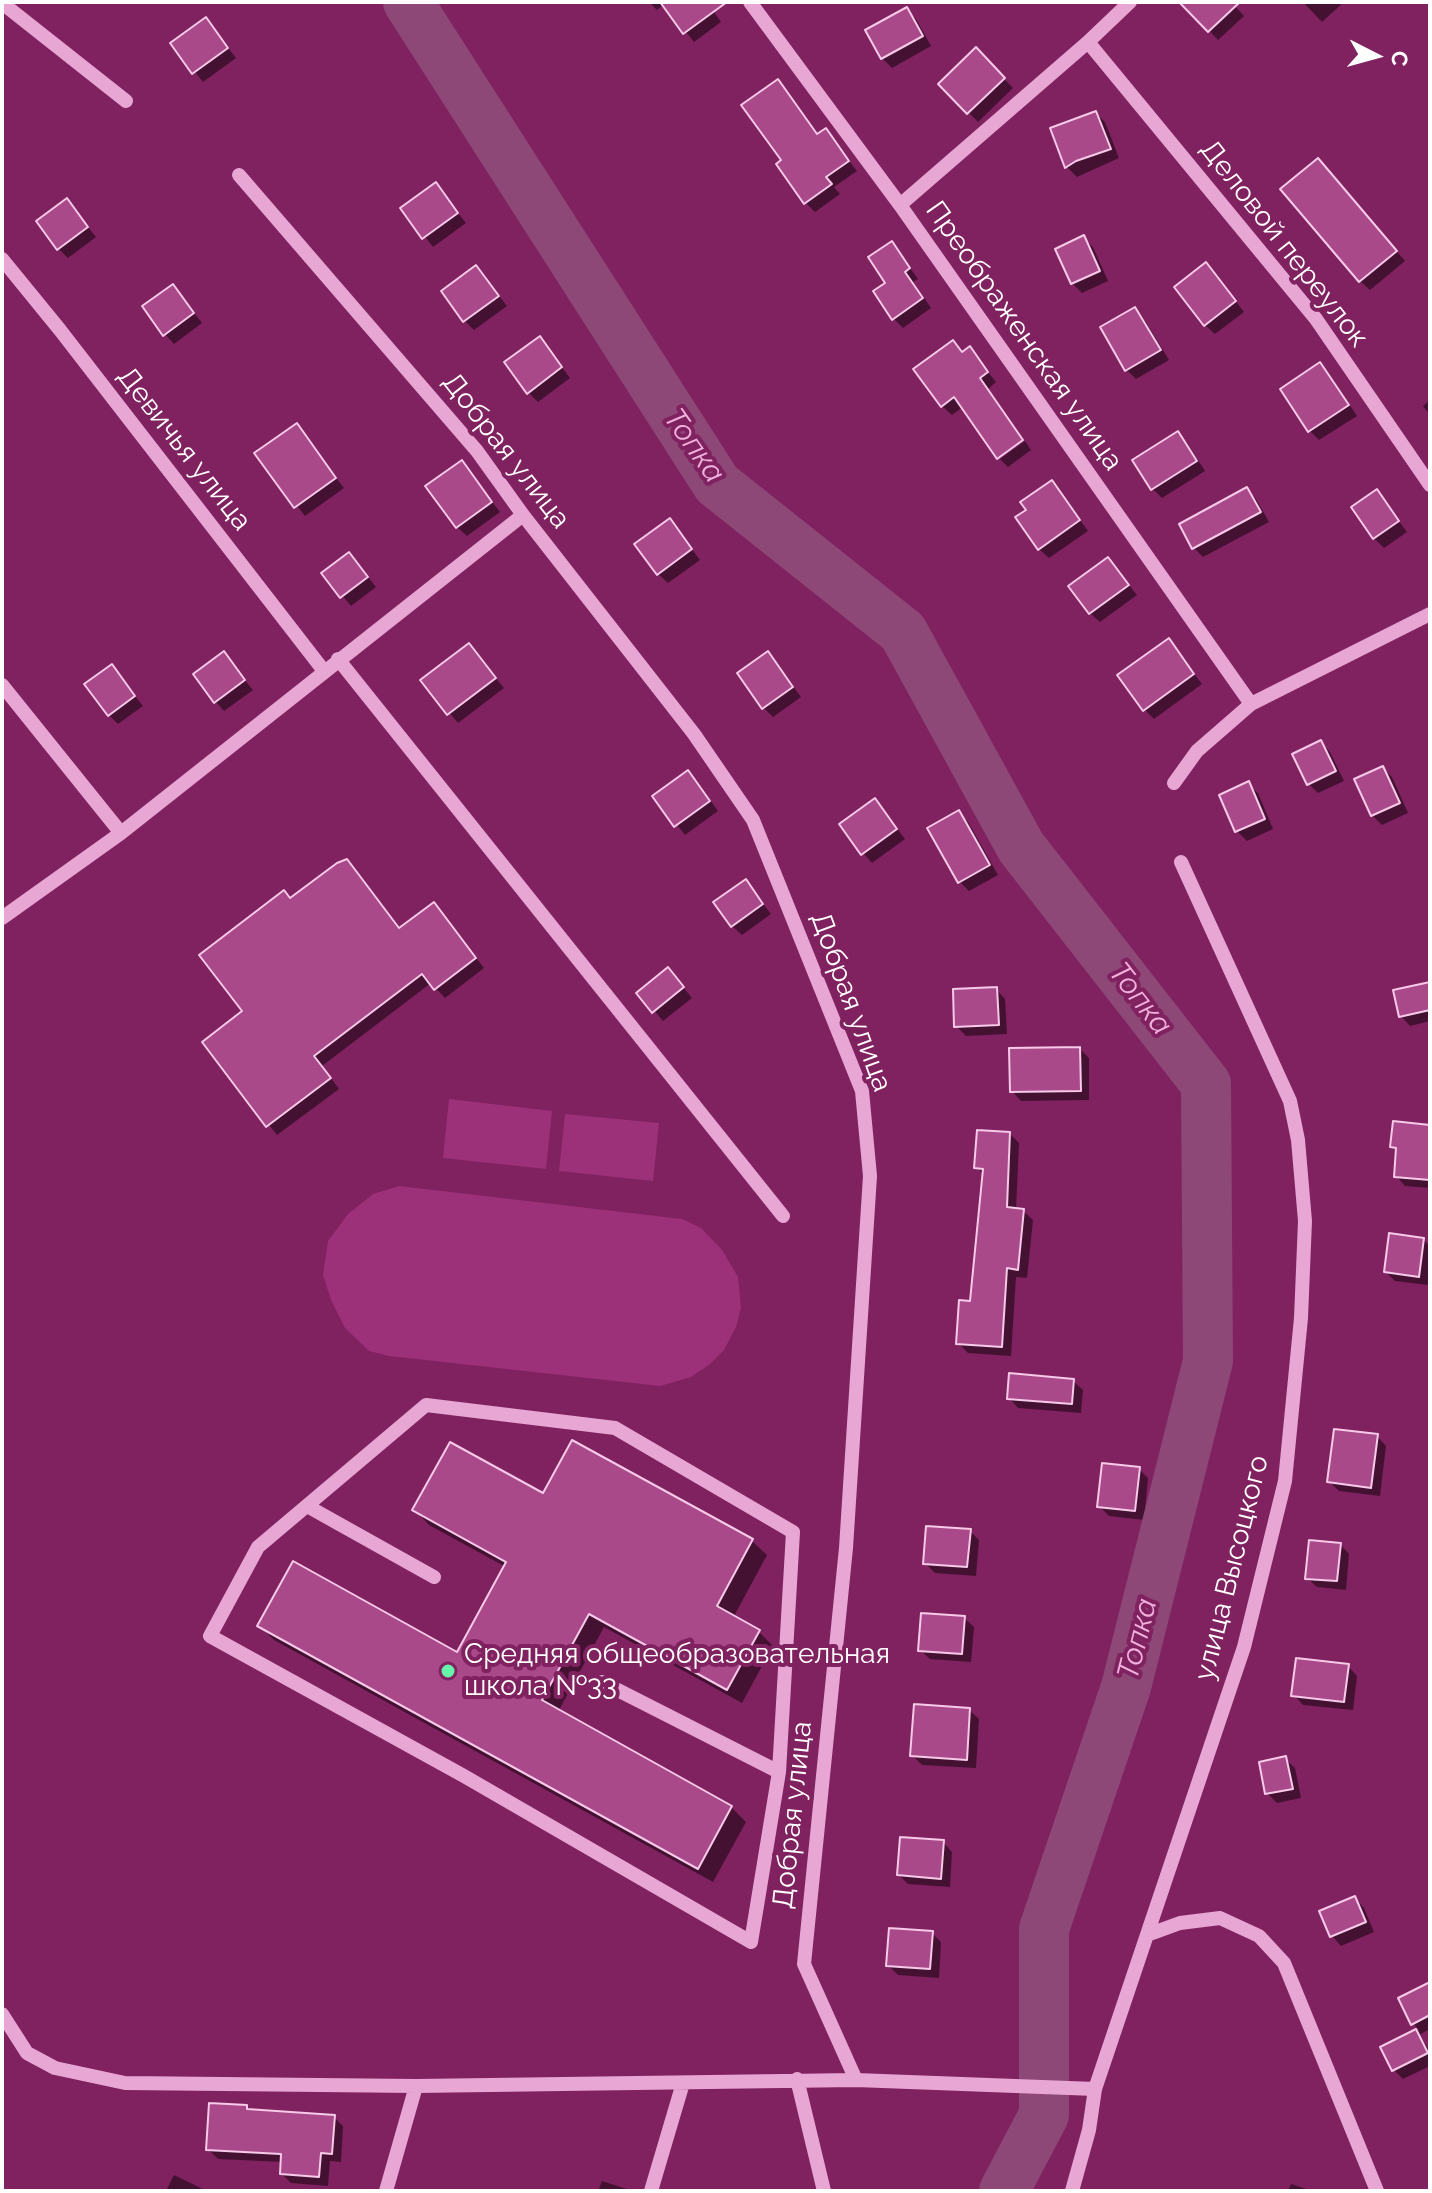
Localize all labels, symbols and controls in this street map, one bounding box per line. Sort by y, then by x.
north arrow [1336,16,1416,96]
text: С [1386,50,1414,67]
street label: Деловой переулок [1193,134,1375,354]
street label: Преображенская улица [918,195,1130,477]
street label: Девичья улица [110,361,258,537]
street label: Добрая улица [435,367,577,535]
water label: Топка [656,402,732,490]
street label: Добрая улица [803,908,899,1096]
water label: Топка [1101,956,1179,1042]
street label: улица Высоцкого [1188,1452,1276,1684]
water label: Топка [1111,1595,1165,1683]
place label: Средняя общеобразовательная школа №33 [464,1638,890,1704]
marker: Средняя общеобразовательная школа №33 [439,1662,457,1680]
street label: Добрая улица [766,1720,820,1910]

